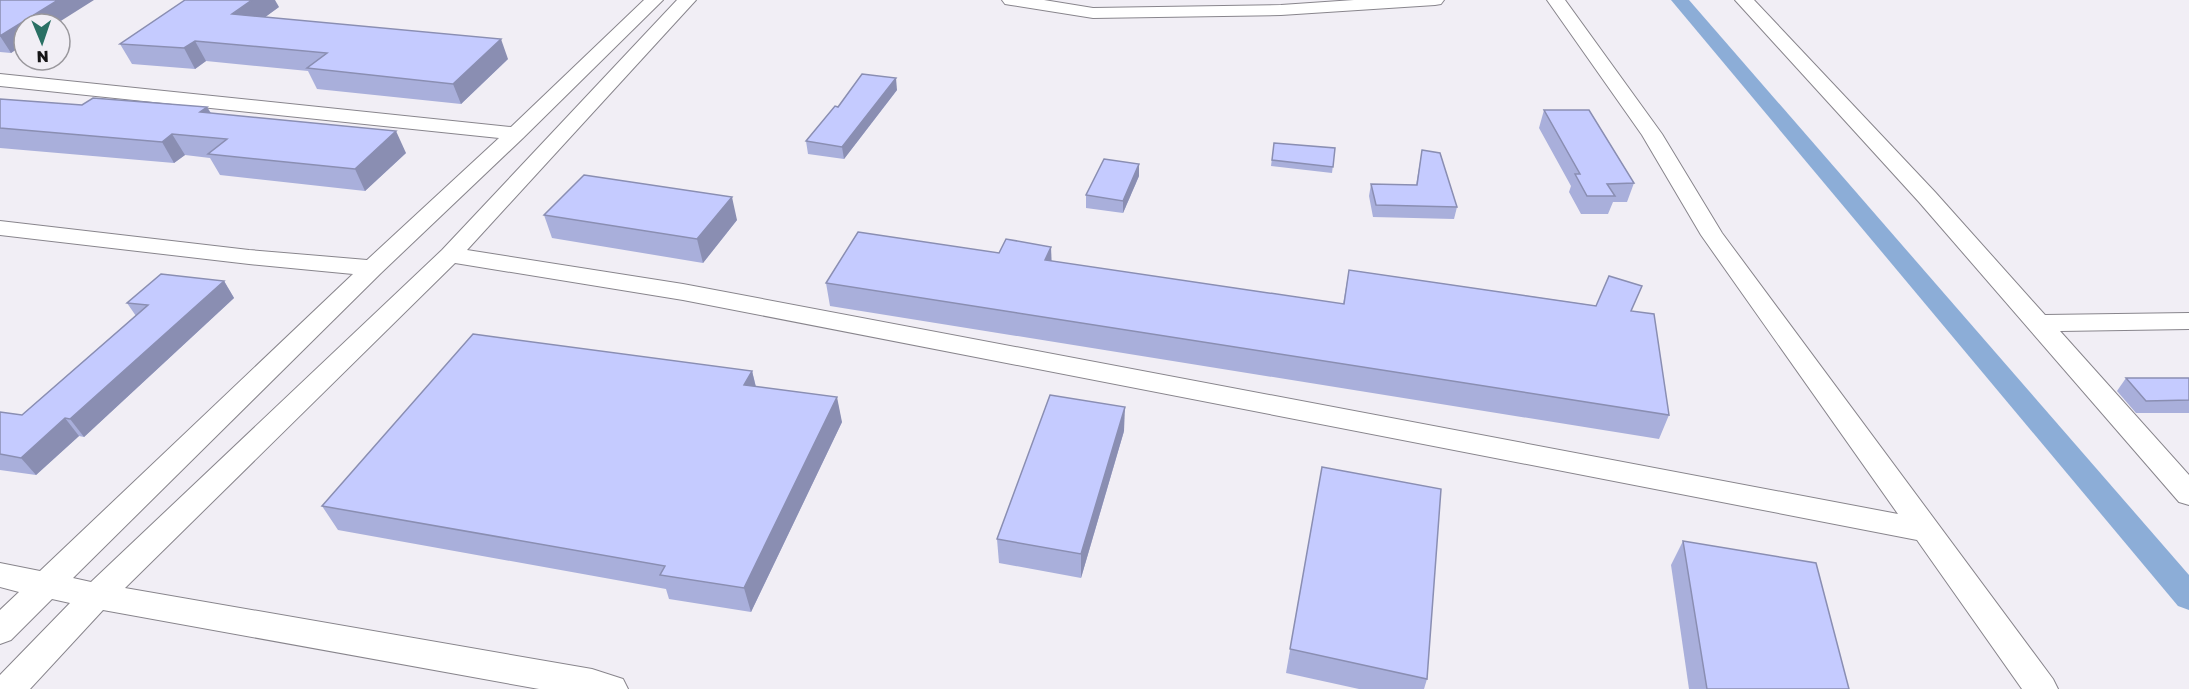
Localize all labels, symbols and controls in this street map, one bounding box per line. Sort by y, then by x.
north arrow [12,12,72,72]
text: N [36,47,49,67]

